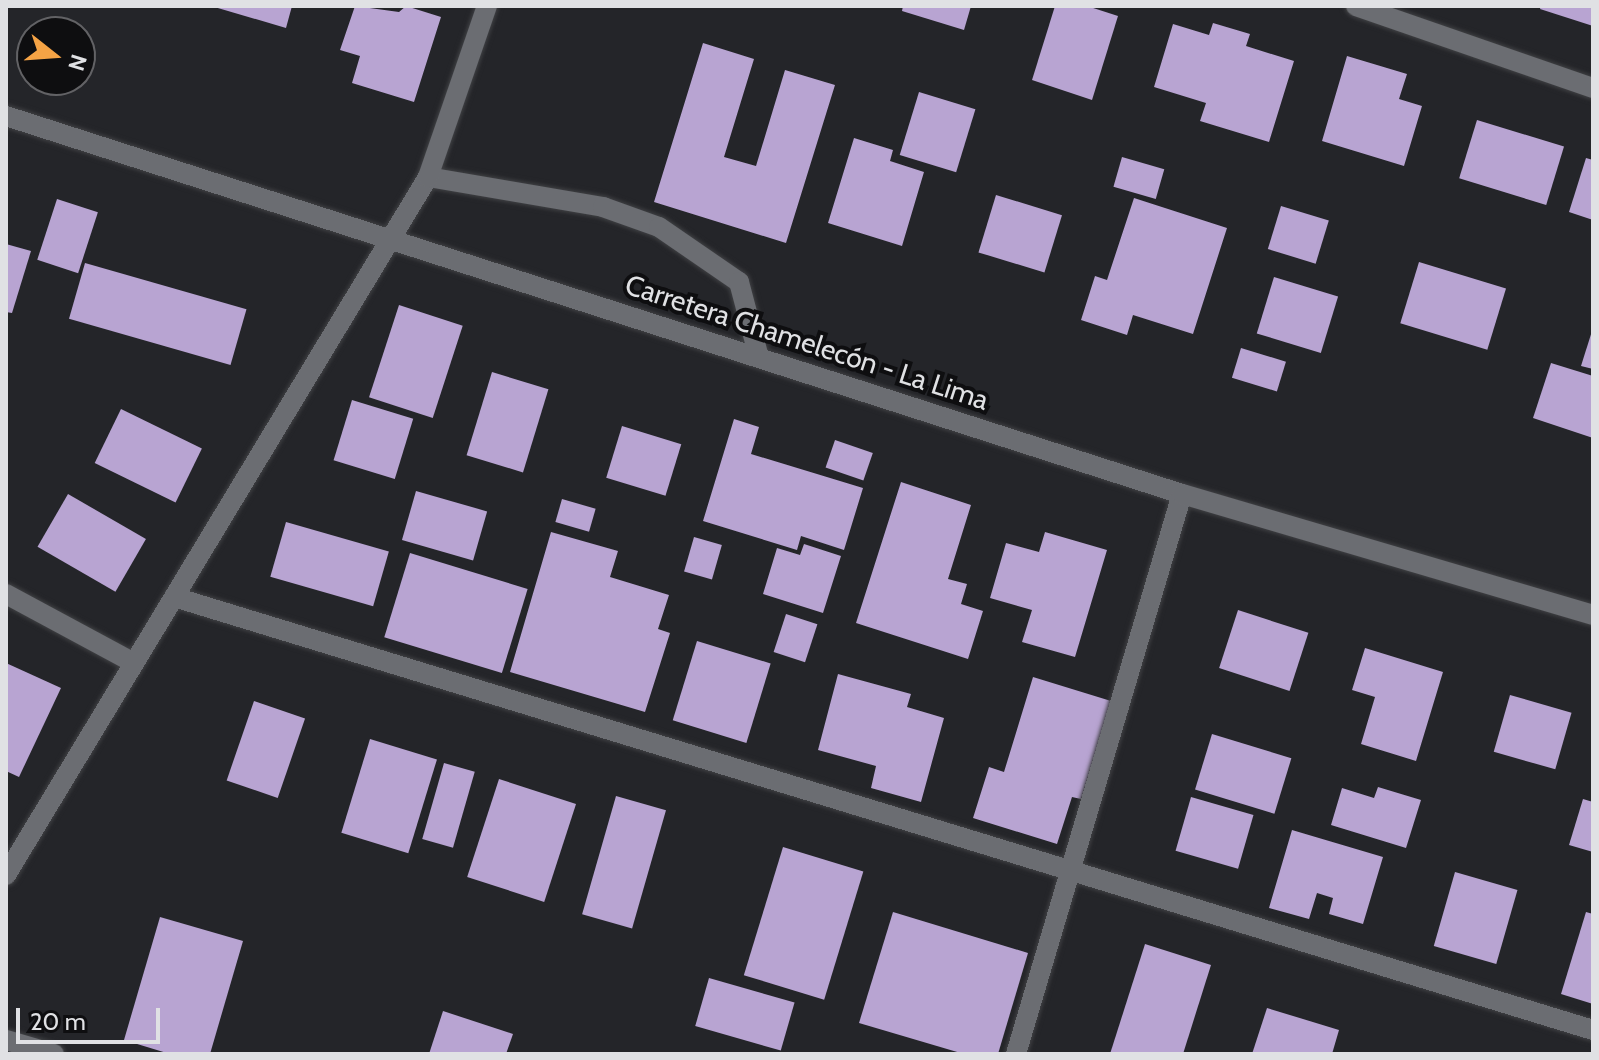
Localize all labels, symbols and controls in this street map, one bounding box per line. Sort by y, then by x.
north arrow [16,16,96,96]
text: N [62,51,93,74]
street label: Carretera Chamelecón - La Lima [621,267,993,417]
scale bar [20,992,164,1042]
text: 20 m [30,1007,86,1036]

